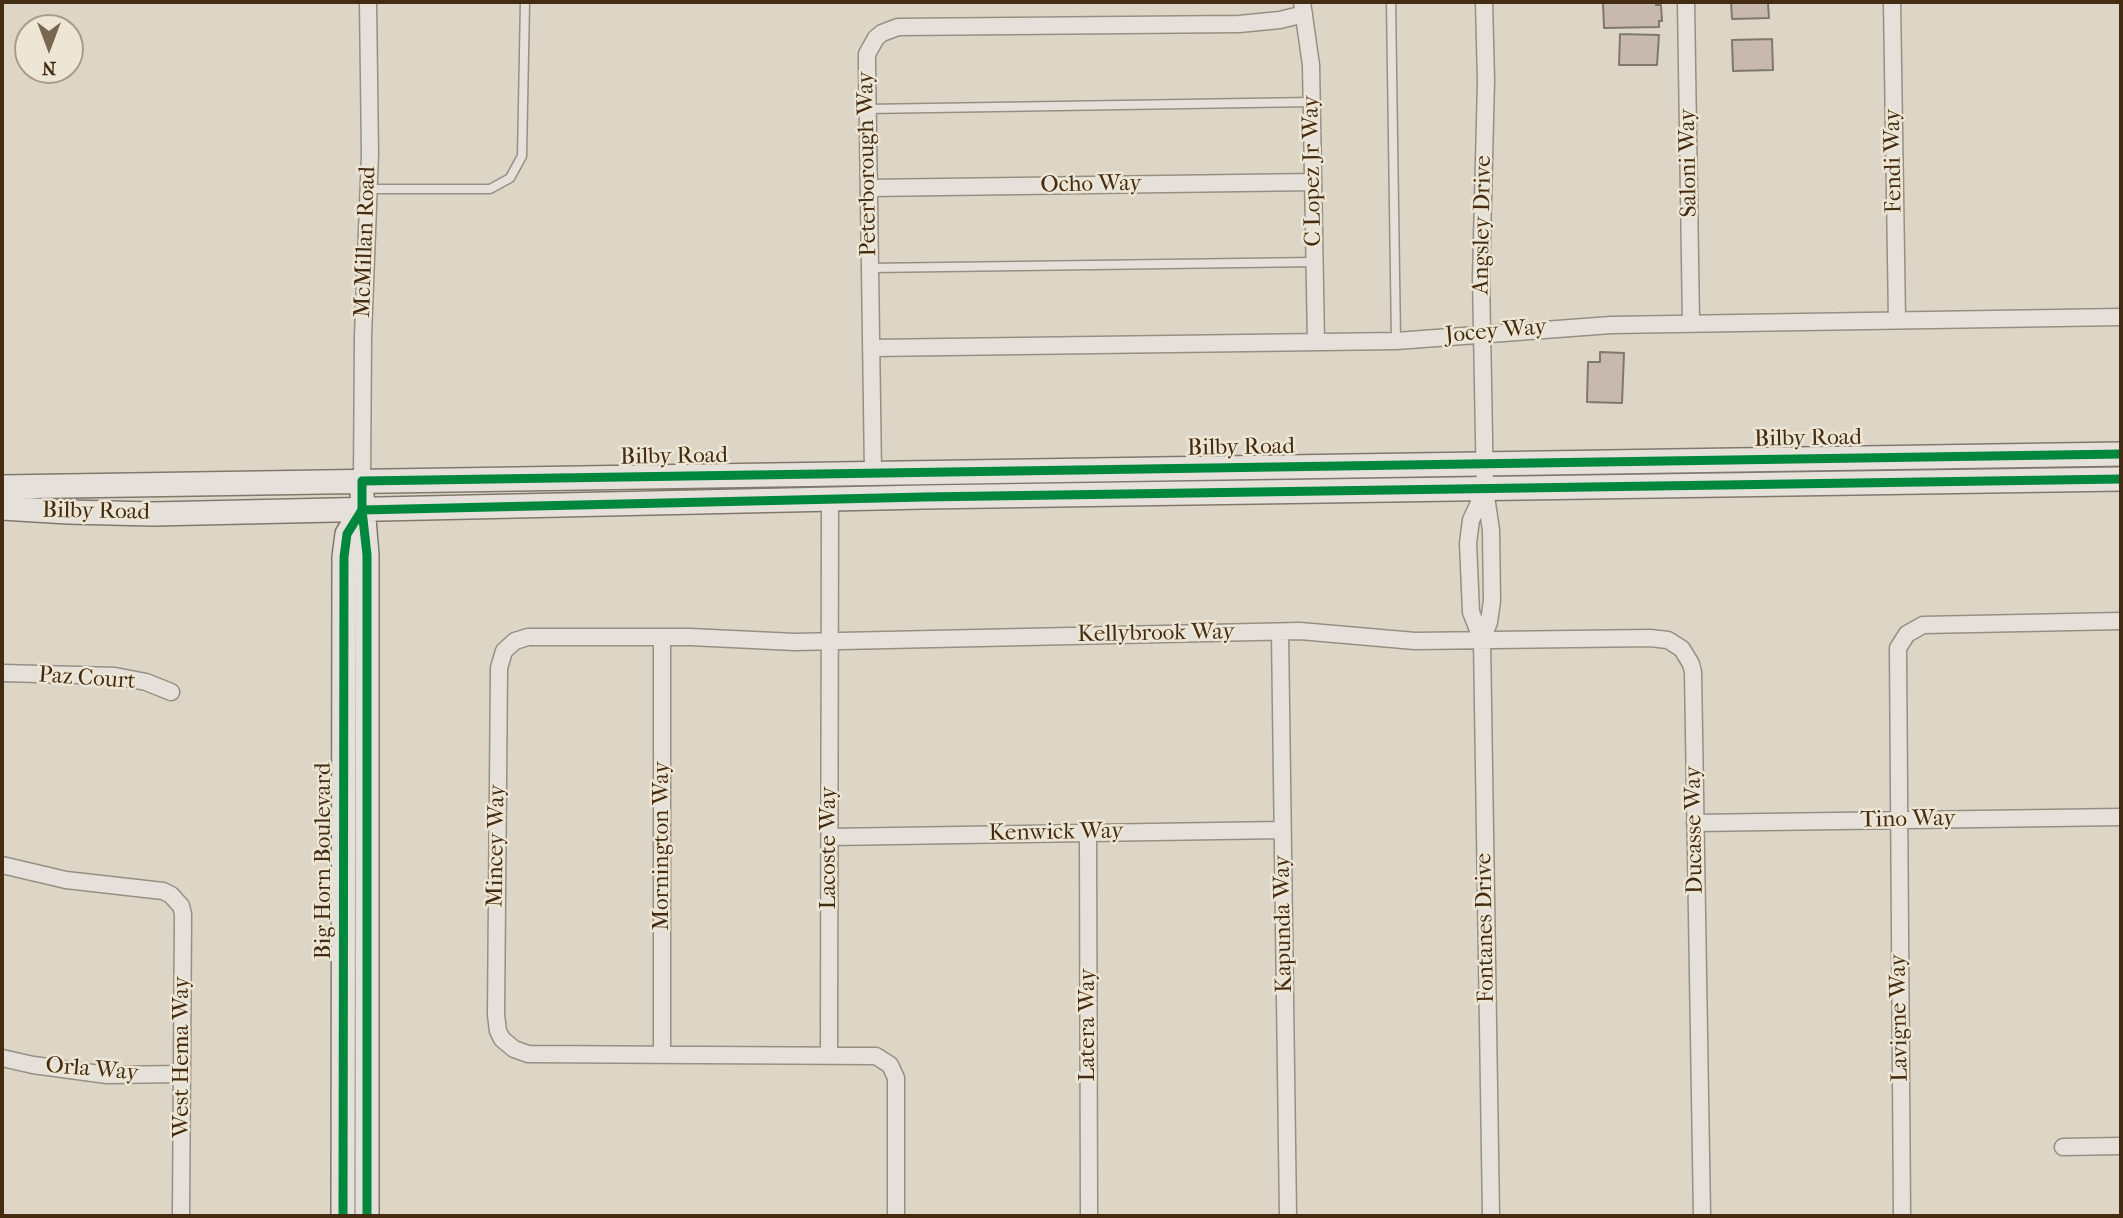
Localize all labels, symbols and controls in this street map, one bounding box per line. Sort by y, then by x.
north arrow [14,14,84,84]
text: N [42,57,56,79]
street label: Peterborough Way [853,71,883,257]
street label: C Lopez Jr Way [1298,95,1328,247]
street label: Saloni Way [1674,108,1704,218]
street label: Fendi Way [1879,108,1909,214]
street label: Angsley Drive [1468,155,1498,295]
street label: McMillan Road [350,166,382,318]
street label: Ocho Way [1040,170,1142,200]
street label: Jocey Way [1444,314,1548,350]
street label: Bilby Road [1754,424,1862,454]
street label: Bilby Road [1187,433,1295,463]
street label: Bilby Road [620,442,728,472]
street label: Bilby Road [42,497,150,527]
street label: Kellybrook Way [1077,619,1235,649]
street label: Paz Court [37,662,137,696]
street label: Mornington Way [648,761,676,931]
street label: Big Horn Boulevard [310,762,338,960]
street label: Ducasse Way [1680,766,1710,894]
street label: Mincey Way [482,784,512,908]
street label: Lacoste Way [815,787,843,909]
street label: Tino Way [1860,805,1956,835]
street label: Kenwick Way [988,818,1124,848]
street label: Fontanes Drive [1471,853,1501,1003]
street label: Kapunda Way [1269,855,1299,993]
street label: Lavigne Way [1885,954,1915,1082]
street label: Latera Way [1074,968,1102,1082]
street label: West Hema Way [168,976,196,1138]
street label: Orla Way [44,1052,140,1088]

